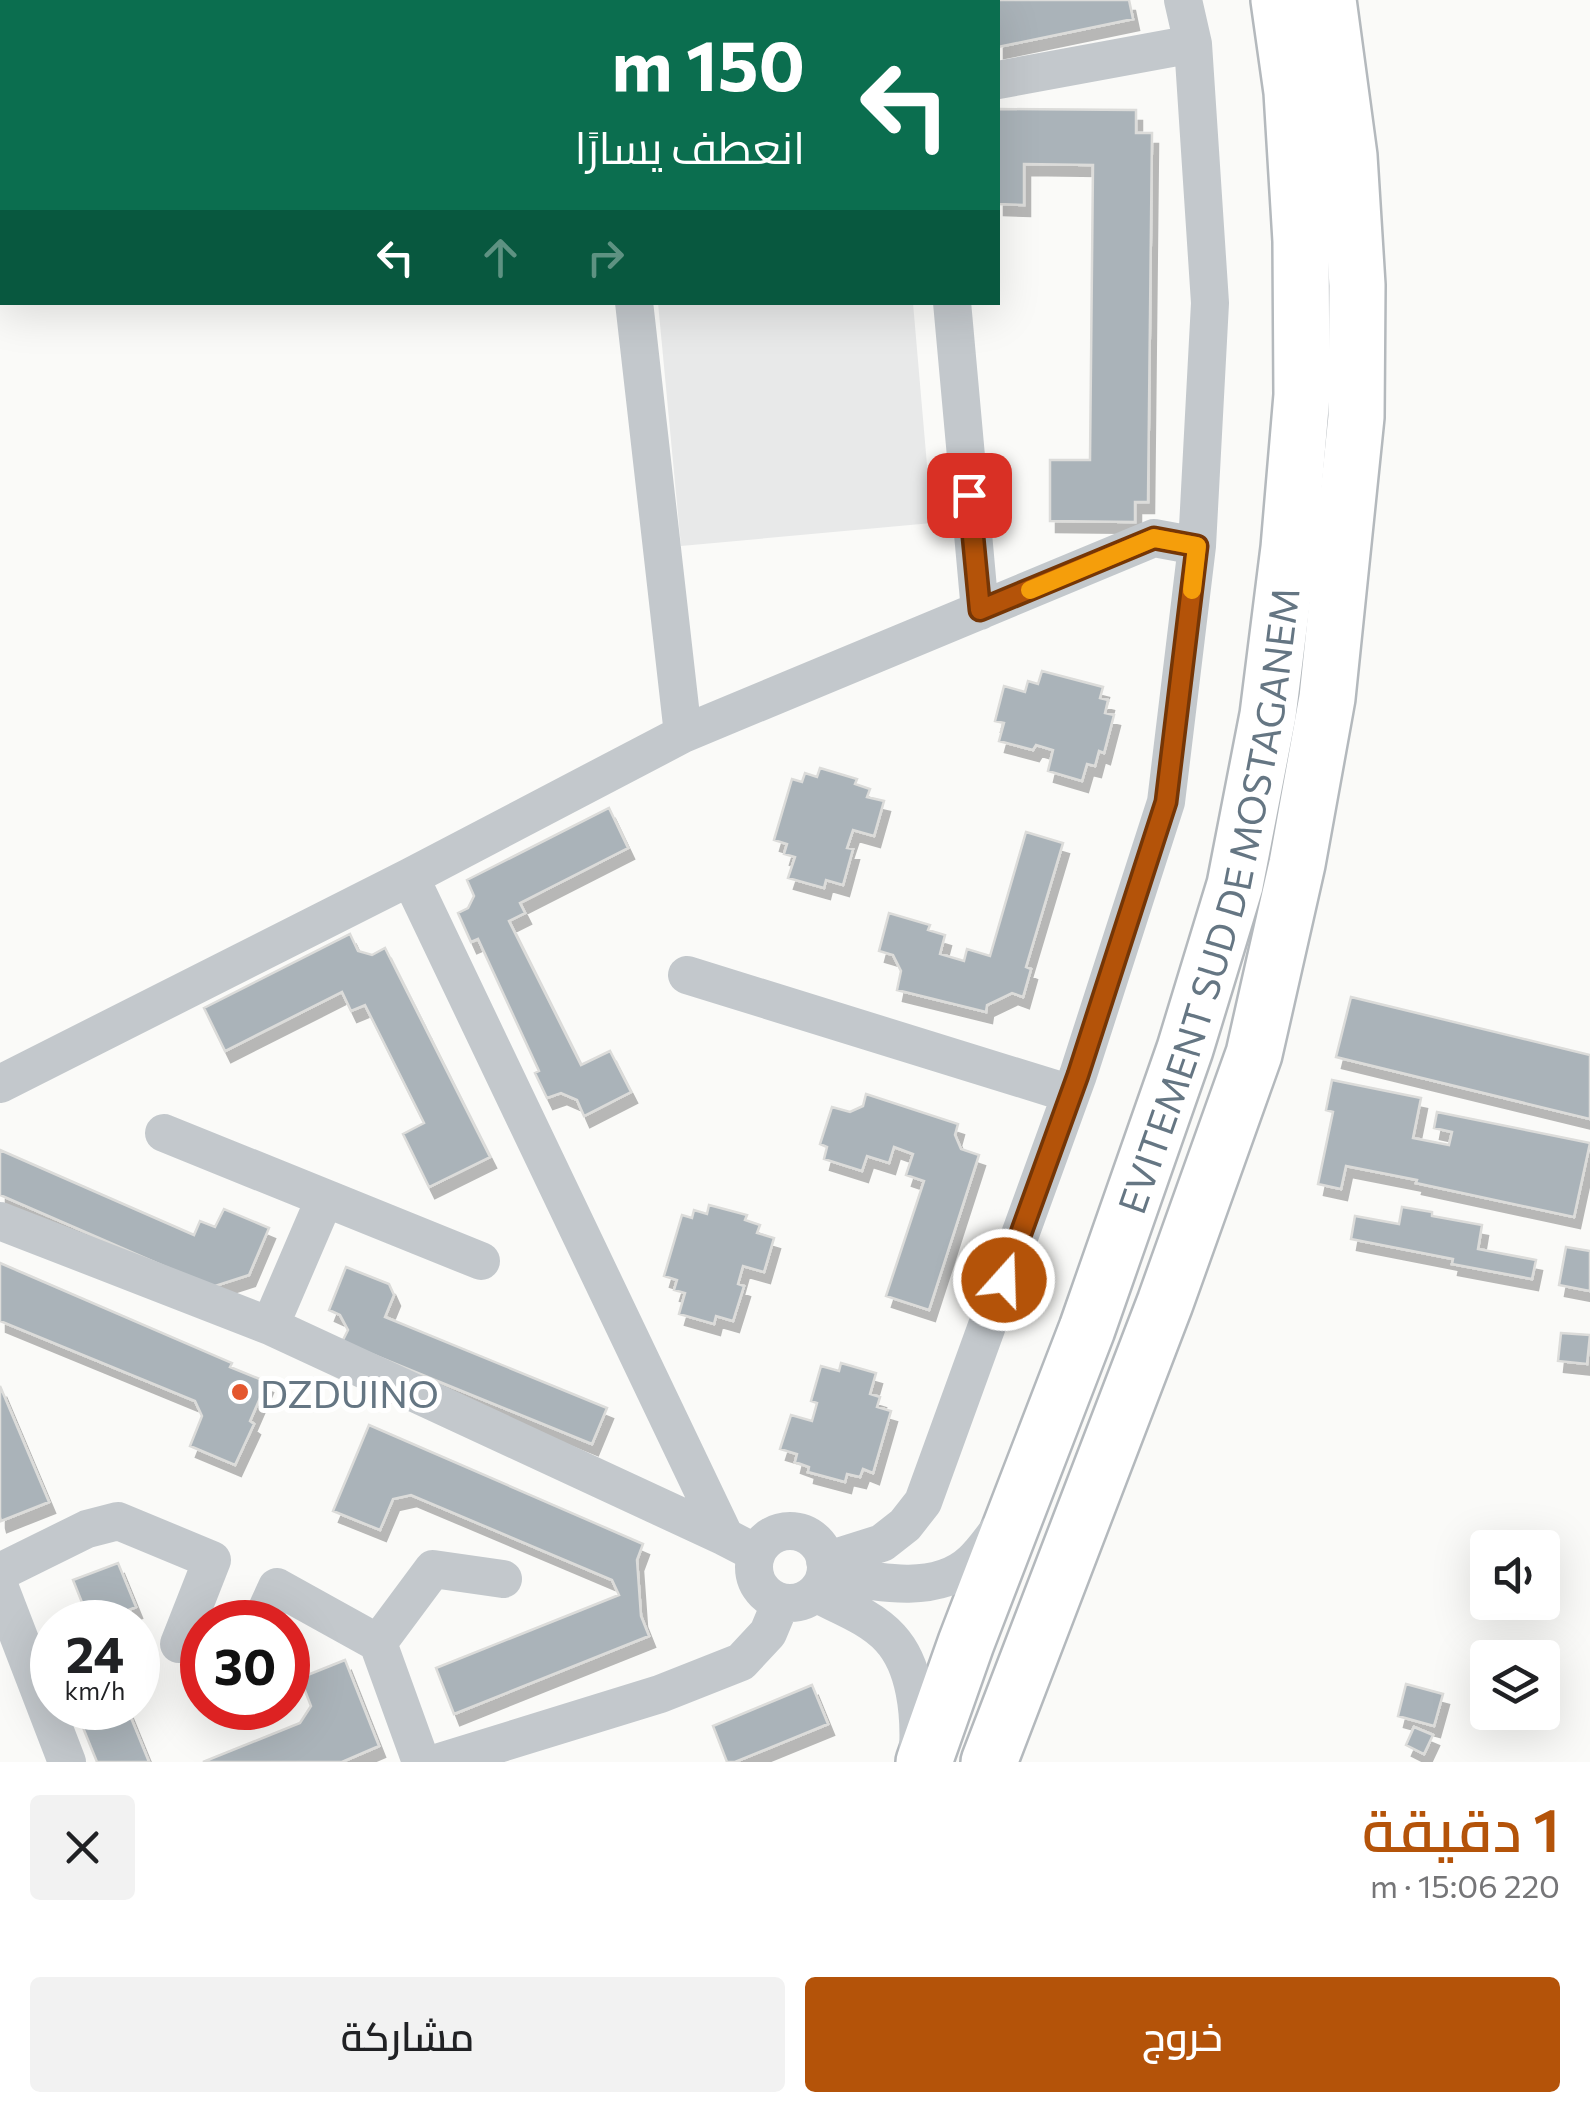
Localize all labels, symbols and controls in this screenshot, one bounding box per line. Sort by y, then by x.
text: 150 m [612,20,805,105]
icon: left [840,40,970,170]
text: انعطف يسارًا [575,118,805,173]
icon: left [368,230,423,285]
icon: ahead [473,230,528,285]
icon: right [578,230,633,285]
pin [927,453,1012,538]
icon: arrive [942,468,997,523]
street label: EVITEMENT SUD DE MOSTAGANEM [1106,585,1307,1219]
position arrow [952,1228,1056,1332]
place label: DZDUINO [260,1369,439,1416]
marker: DZDUINO [229,1381,251,1403]
map controls [1470,1530,1560,1730]
button: sound [1470,1530,1560,1620]
speed limit sign: 30 [180,1600,310,1730]
text: 24 [66,1622,124,1683]
button: layers [1470,1640,1560,1730]
text: km/h [65,1675,125,1705]
text: 1 دقيقة [1362,1791,1560,1864]
button: close [30,1795,135,1900]
text: 220 m · 15:06 [1370,1865,1560,1905]
button: مشاركة [30,1977,785,2092]
button: خروج [805,1977,1560,2092]

